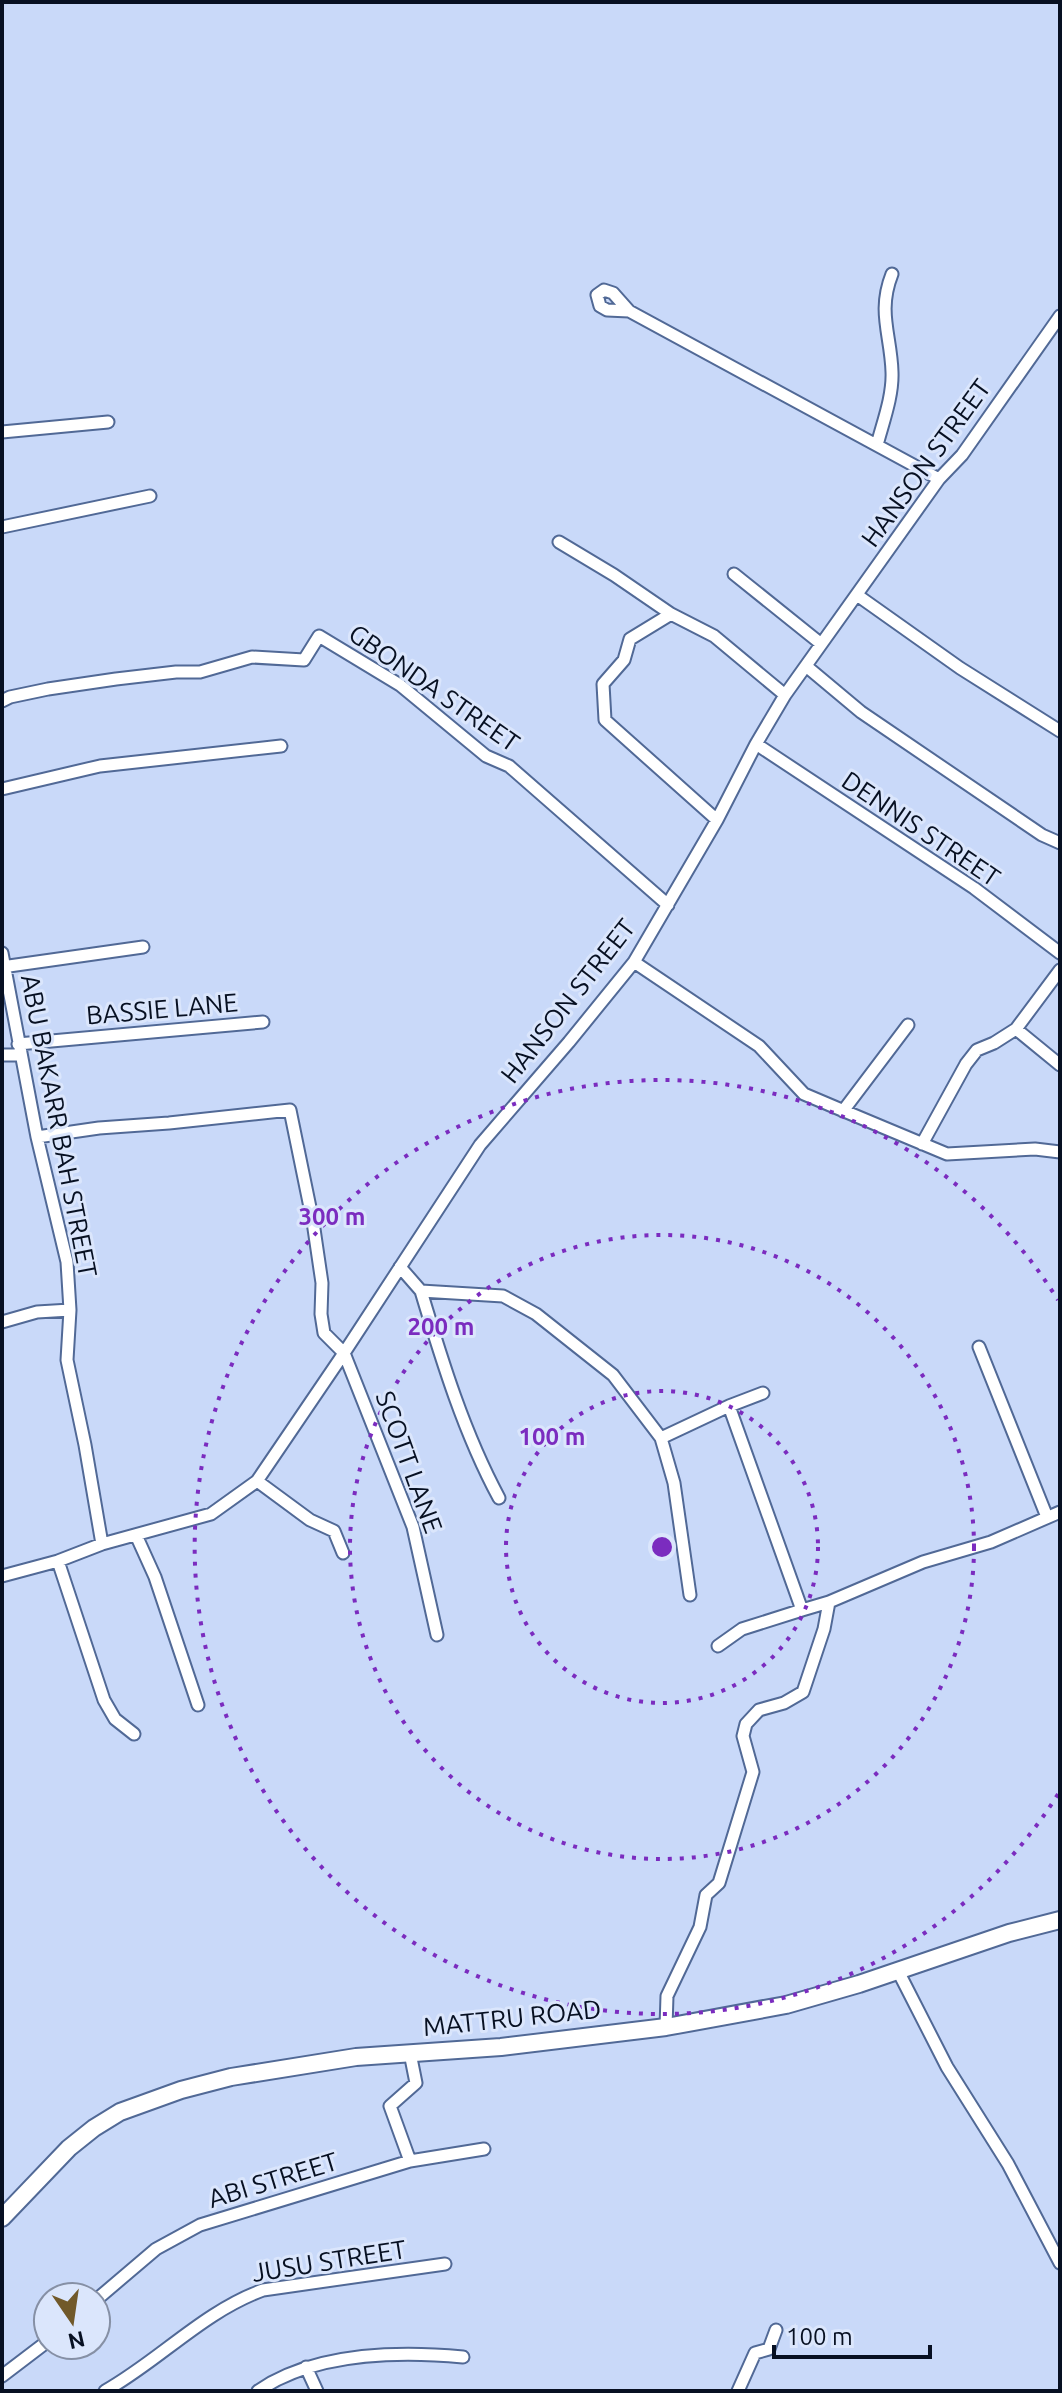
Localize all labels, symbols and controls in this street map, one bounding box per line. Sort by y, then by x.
street label: HANSON STREET [855,373,996,552]
street label: GBONDA STREET [344,618,525,757]
street label: DENNIS STREET [837,765,1006,892]
street label: HANSON STREET [495,913,641,1088]
street label: ABU BAKARR BAH STREET [16,972,103,1280]
street label: BASSIE LANE [85,987,239,1030]
text: 300 m [299,1203,365,1230]
text: 200 m [408,1313,474,1340]
street label: SCOTT LANE [370,1387,448,1537]
text: 100 m [519,1423,585,1450]
centre of rings [648,1533,676,1561]
street label: MATTRU ROAD [421,1994,602,2041]
street label: ABI STREET [205,2146,341,2213]
street label: JUSU STREET [250,2234,408,2287]
north arrow [32,2281,112,2361]
scale bar [774,2309,930,2359]
text: 100 m [786,2323,853,2350]
text: N [66,2327,87,2355]

